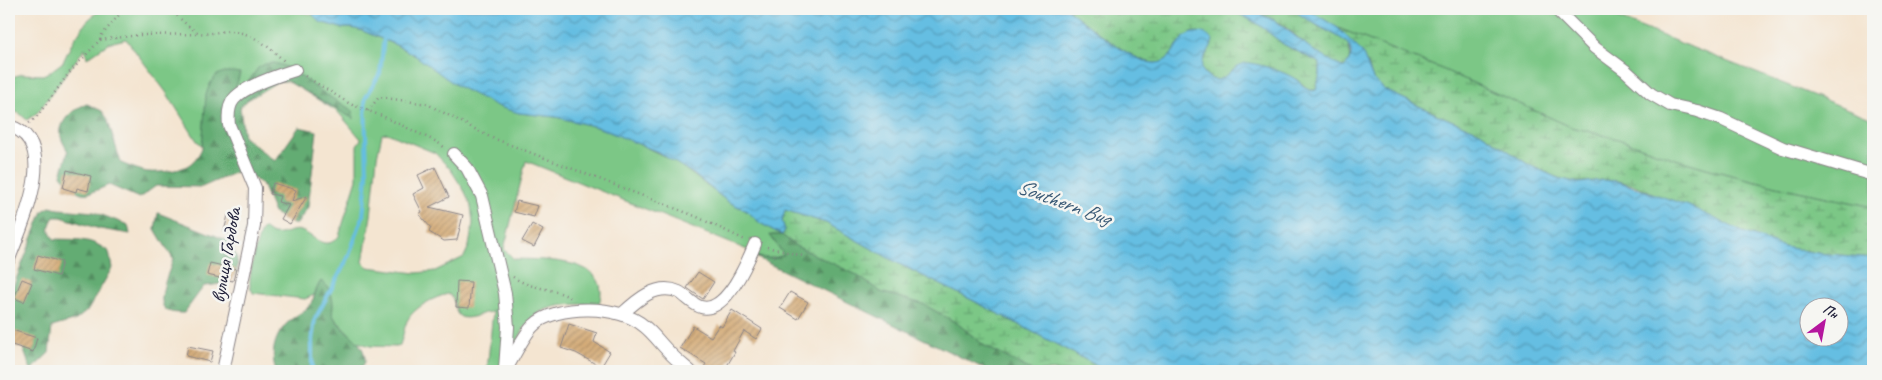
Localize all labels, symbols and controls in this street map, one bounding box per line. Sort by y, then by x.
water label: Southern Bug [1014,173,1117,232]
street label: вулиця Гардова [205,204,247,304]
north arrow [1800,298,1850,348]
text: Пн [1820,300,1842,323]

